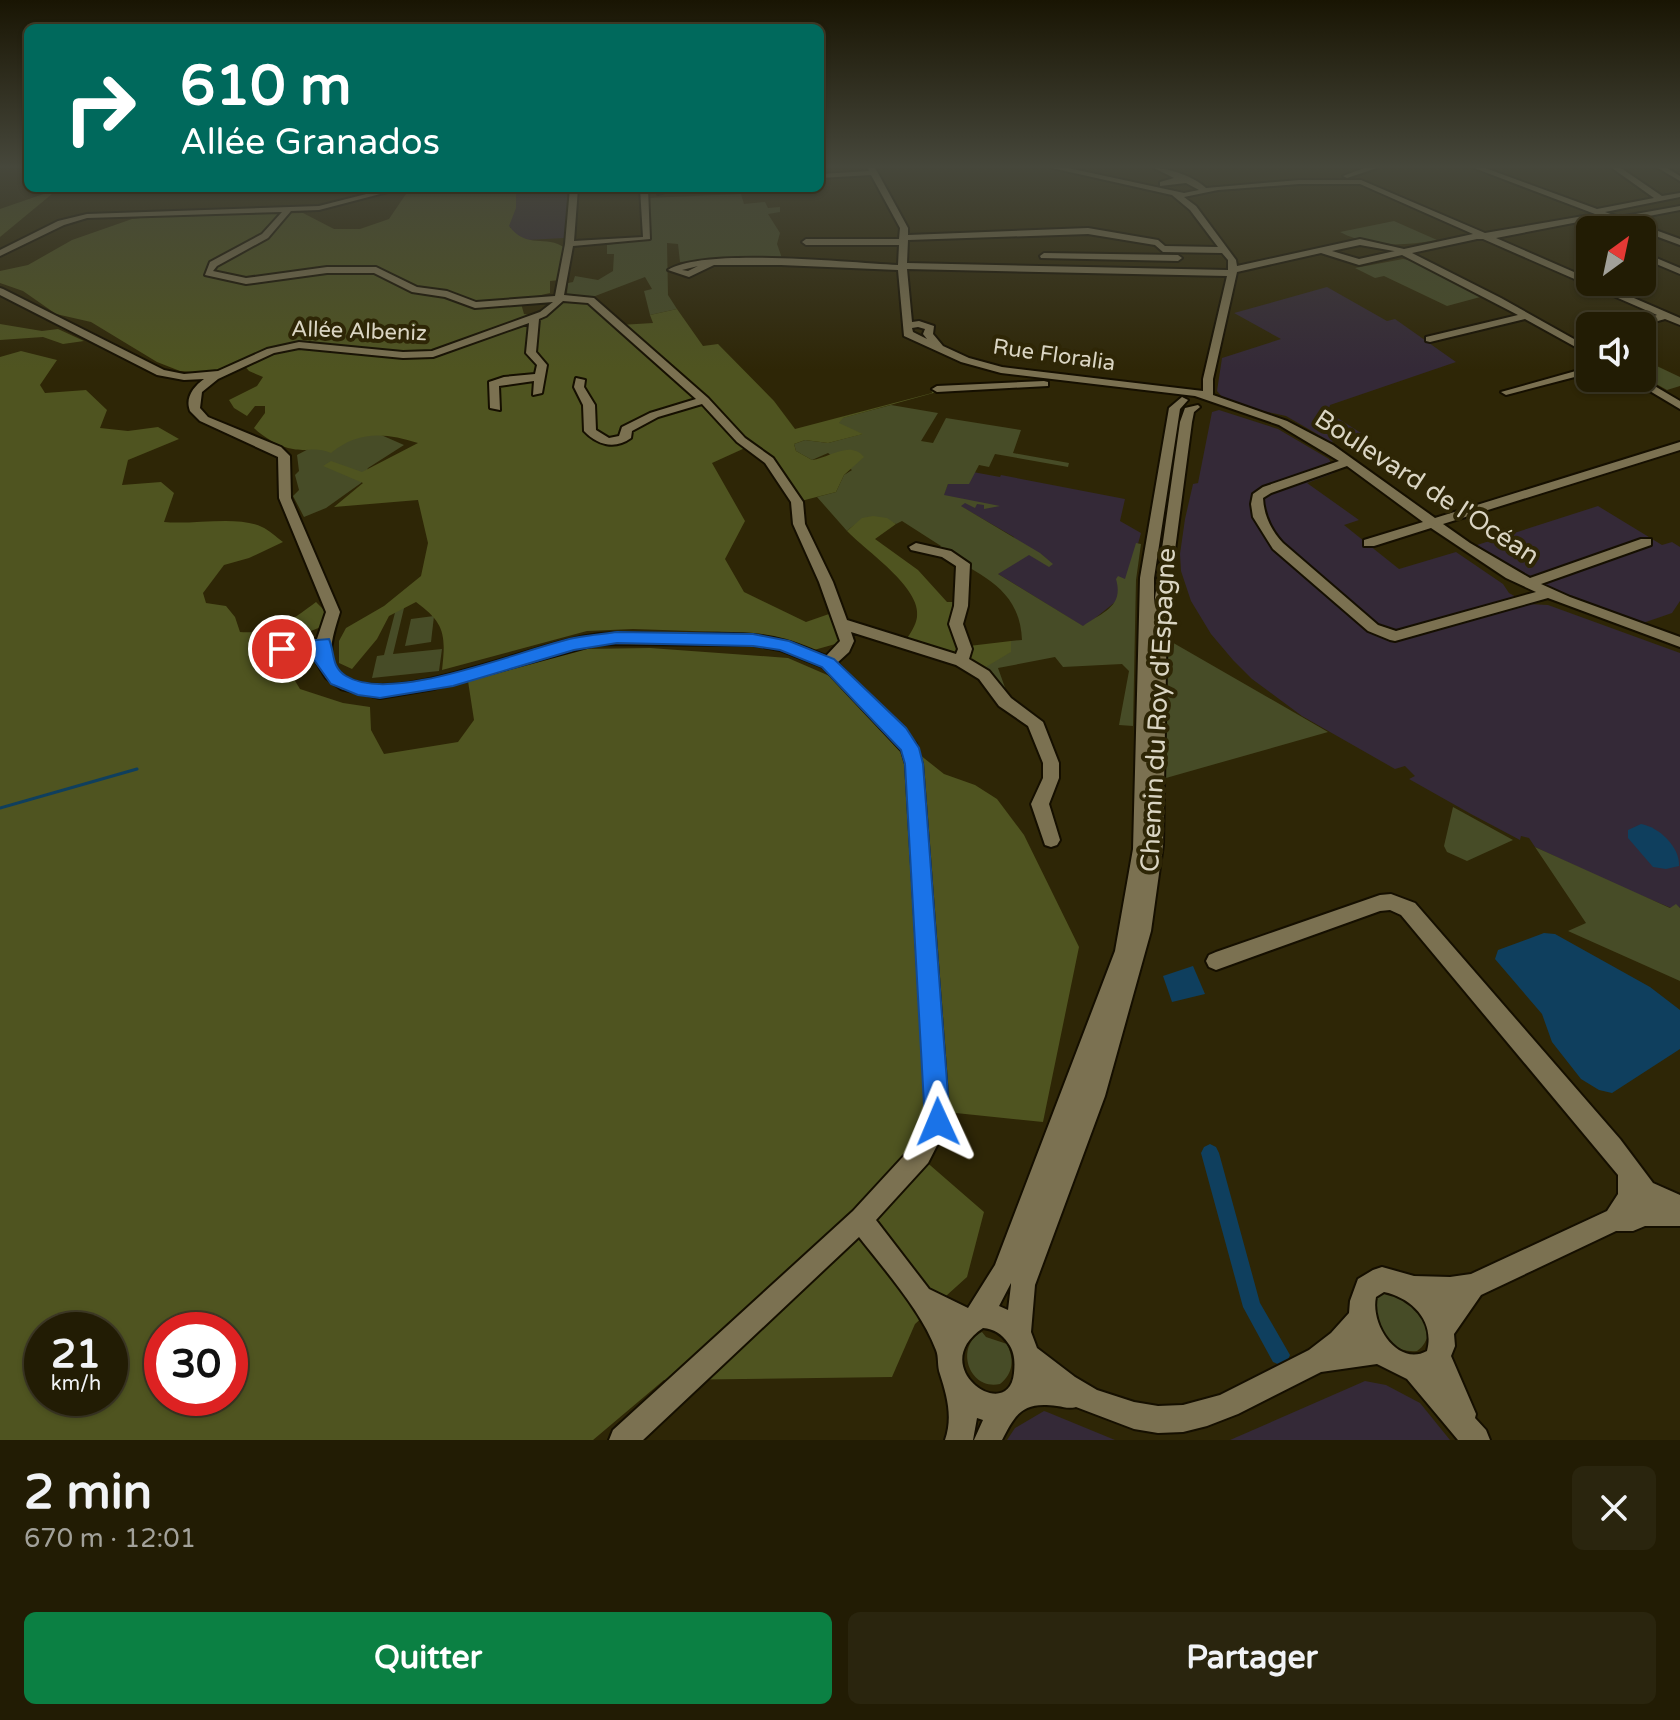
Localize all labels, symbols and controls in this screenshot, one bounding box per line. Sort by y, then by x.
text: 610 m [180,53,351,120]
icon: right [48,56,152,160]
text: Allée Granados [180,121,440,164]
north arrow [1576,216,1656,296]
map controls [1576,216,1656,392]
button: sound [1576,312,1656,392]
street label: Allée Albeniz [291,316,427,346]
street label: Rue Floralia [991,334,1117,376]
street label: Boulevard de l'Océan [1309,403,1545,571]
street label: Chemin du Roy d'Espagne [1134,547,1182,873]
pin [248,615,316,683]
icon: arrive [260,627,304,671]
position arrow [896,1080,980,1164]
speed limit sign: 30 [144,1312,248,1416]
text: 21 [51,1330,101,1378]
text: km/h [51,1372,101,1396]
text: 2 min [24,1464,152,1522]
button: close [1572,1466,1656,1550]
text: 670 m · 12:01 [24,1523,196,1554]
button: Quitter [24,1612,832,1704]
button: Partager [848,1612,1656,1704]

